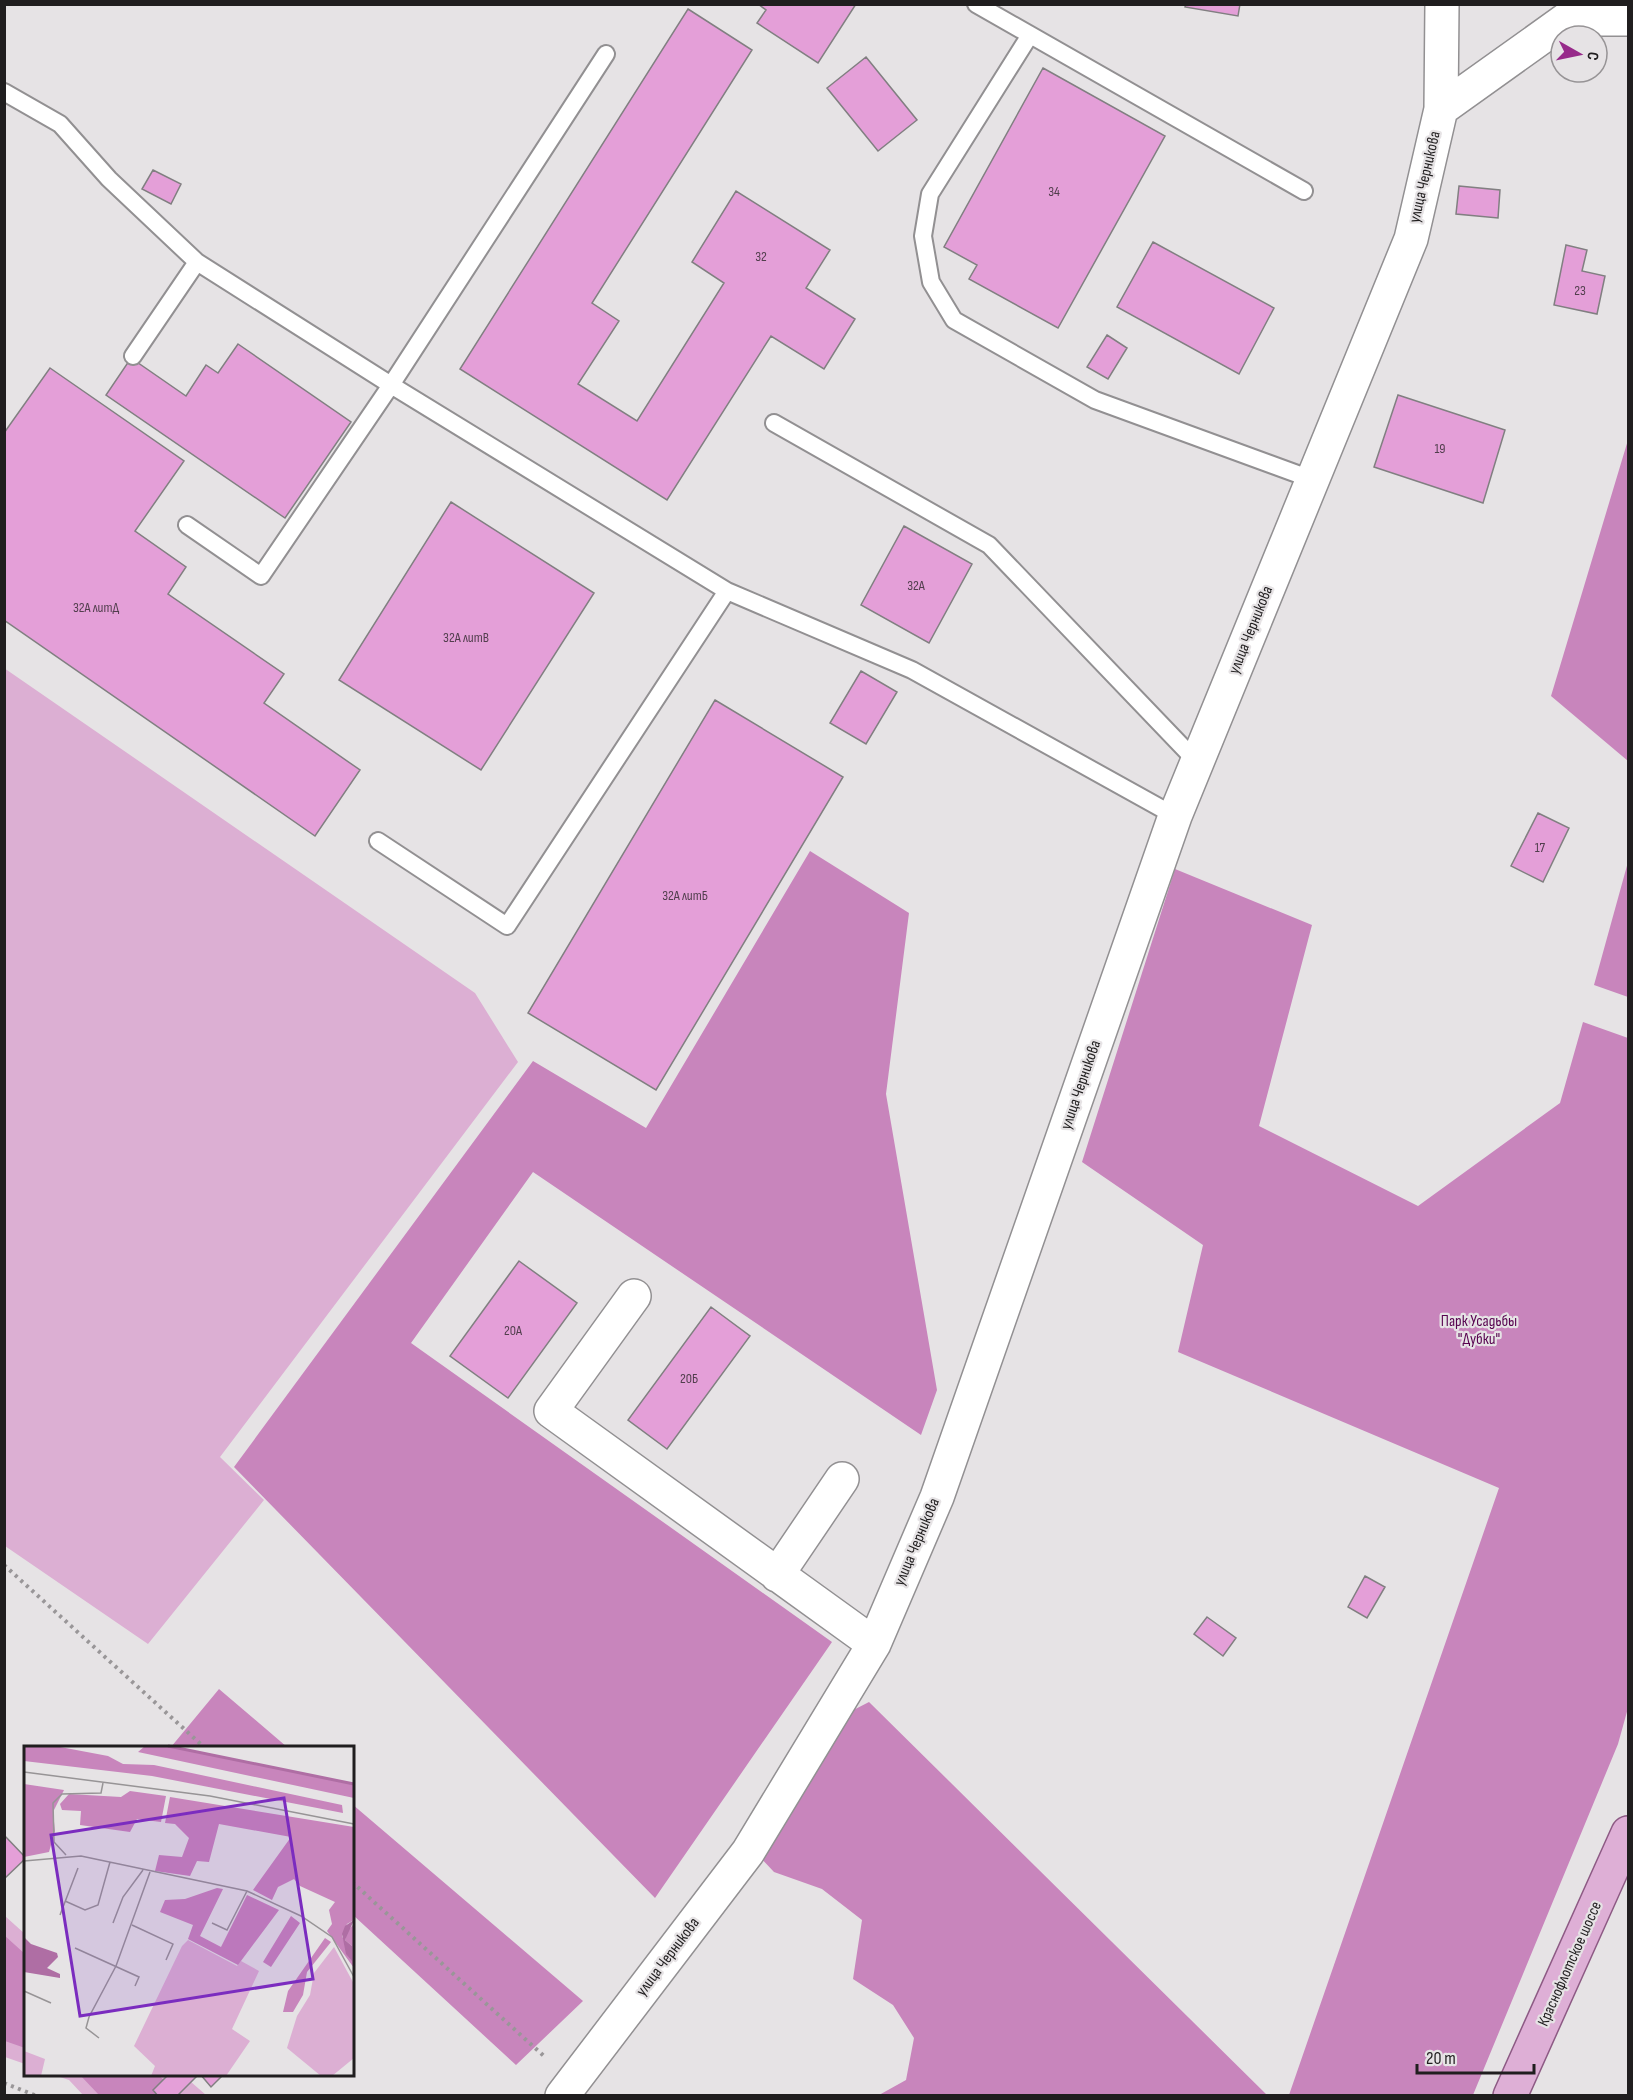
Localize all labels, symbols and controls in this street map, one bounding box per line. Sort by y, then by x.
north arrow [1549,24,1609,84]
text: С [1582,51,1602,62]
street label: улица Черникова [1405,129,1445,225]
house number: 34 [1048,183,1060,200]
house number: 32 [755,248,767,265]
house number: 23 [1574,282,1586,299]
house number: 19 [1434,440,1446,457]
house number: 32А [907,577,926,594]
street label: улица Черникова [1225,583,1277,677]
house number: 32А литД [73,599,119,616]
house number: 32А литВ [443,629,489,646]
house number: 17 [1535,839,1546,856]
house number: 32А литБ [662,887,708,904]
street label: улица Черникова [1057,1038,1105,1132]
park label: Парк Усадьбы "Дубки" [1441,1312,1517,1349]
house number: 20А [504,1322,523,1339]
house number: 20Б [680,1370,698,1387]
street label: улица Черникова [890,1495,944,1589]
inset map [24,1746,354,2076]
street label: Краснофлотское шоссе [1534,1899,1606,2029]
street label: улица Черникова [632,1914,704,2000]
scale bar [1417,2037,1534,2075]
text: 20 m [1426,2048,1456,2069]

